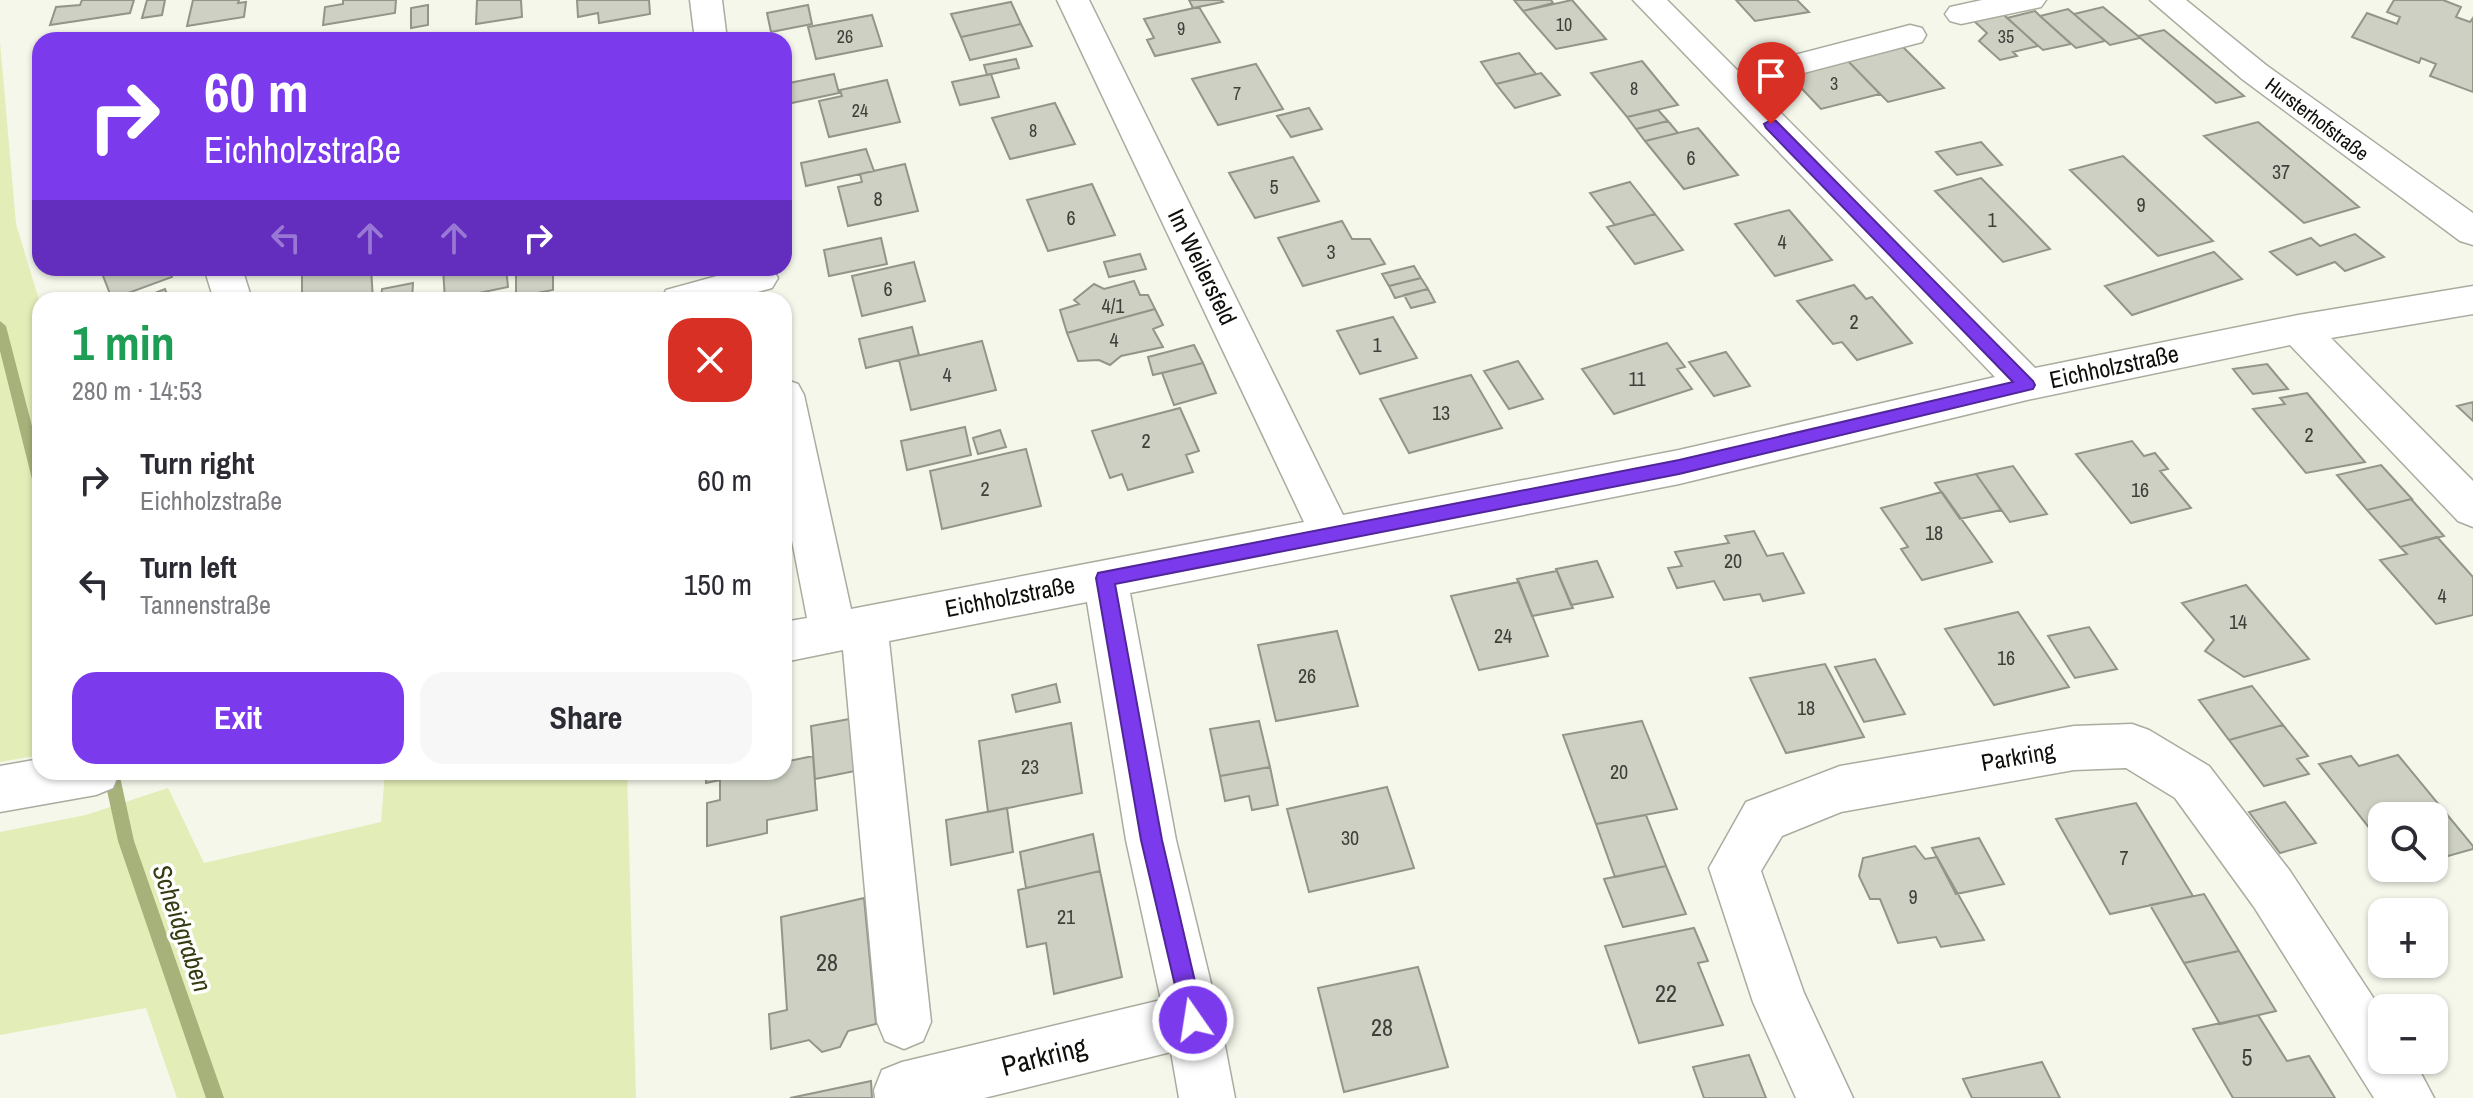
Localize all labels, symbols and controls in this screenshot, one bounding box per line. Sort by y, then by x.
house number: 10 [1556,12,1572,37]
house number: 9 [1177,16,1185,41]
house number: 26 [837,24,853,49]
house number: 35 [1998,24,2014,49]
pin [1737,42,1805,124]
text: 60 m [204,54,309,129]
icon: arrive [1749,54,1793,98]
icon: right [72,64,176,168]
house number: 3 [1830,71,1838,96]
street label: Hursterhofstraße [2260,71,2375,166]
house number: 8 [1630,76,1638,101]
house number: 7 [1233,81,1241,106]
house number: 24 [852,98,868,123]
house number: 8 [1029,118,1037,143]
text: Eichholzstraße [204,126,401,174]
house number: 6 [1686,144,1696,171]
house number: 37 [2272,158,2290,185]
house number: 5 [1269,173,1279,200]
house number: 8 [873,185,883,212]
house number: 9 [2136,191,2146,218]
street label: Im Weilersfeld [1161,203,1245,330]
house number: 6 [1066,204,1076,231]
house number: 1 [1987,206,1997,233]
icon: left [264,216,308,260]
icon: ahead [348,216,392,260]
icon: ahead [432,216,476,260]
icon: right [516,216,560,260]
house number: 4 [1777,228,1787,255]
house number: 3 [1326,238,1336,265]
house number: 6 [883,275,893,302]
house number: 4/1 [1102,292,1124,319]
house number: 2 [1849,308,1859,335]
text: 1 min [72,310,175,375]
button: close [668,318,752,402]
house number: 4 [1109,326,1119,353]
house number: 1 [1372,331,1382,358]
street label: Eichholzstraße [2046,337,2181,395]
house number: 4 [942,361,952,388]
house number: 11 [1628,365,1646,392]
text: 280 m · 14:53 [72,373,202,408]
house number: 13 [1432,399,1450,426]
house number: 2 [2304,421,2314,448]
house number: 2 [1141,427,1151,454]
text: Turn right [140,443,254,483]
icon: right [72,458,116,502]
text: 60 m [697,460,752,500]
house number: 2 [980,475,990,502]
house number: 16 [2131,476,2149,503]
text: Eichholzstraße [140,483,282,518]
house number: 18 [1925,519,1943,546]
text: Turn left [140,547,237,587]
house number: 20 [1724,547,1742,574]
icon: left [72,562,116,606]
text: 150 m [684,564,752,604]
street label: Eichholzstraße [942,568,1077,624]
house number: 4 [2437,582,2447,609]
text: Tannenstraße [140,587,271,622]
house number: 14 [2229,608,2247,635]
house number: 24 [1494,622,1512,649]
house number: 16 [1997,644,2015,671]
house number: 26 [1298,662,1316,689]
button: Exit [72,672,404,764]
button: Share [420,672,752,764]
house number: 18 [1797,694,1815,721]
street label: Parkring [1978,734,2057,778]
house number: 23 [1021,753,1039,780]
house number: 20 [1610,758,1628,785]
map controls [2368,802,2448,1074]
button: search [2368,802,2448,882]
house number: 30 [1341,824,1359,851]
house number: 7 [2119,844,2129,871]
water label: Scheidgraben [144,859,221,996]
house number: 9 [1908,883,1918,910]
button: + [2368,898,2448,978]
house number: 21 [1057,903,1075,930]
house number: 28 [816,946,838,978]
house number: 22 [1655,977,1677,1009]
position arrow [1151,978,1235,1062]
button: − [2368,994,2448,1074]
house number: 28 [1371,1011,1393,1043]
street label: Parkring [997,1027,1091,1085]
house number: 5 [2242,1041,2253,1073]

